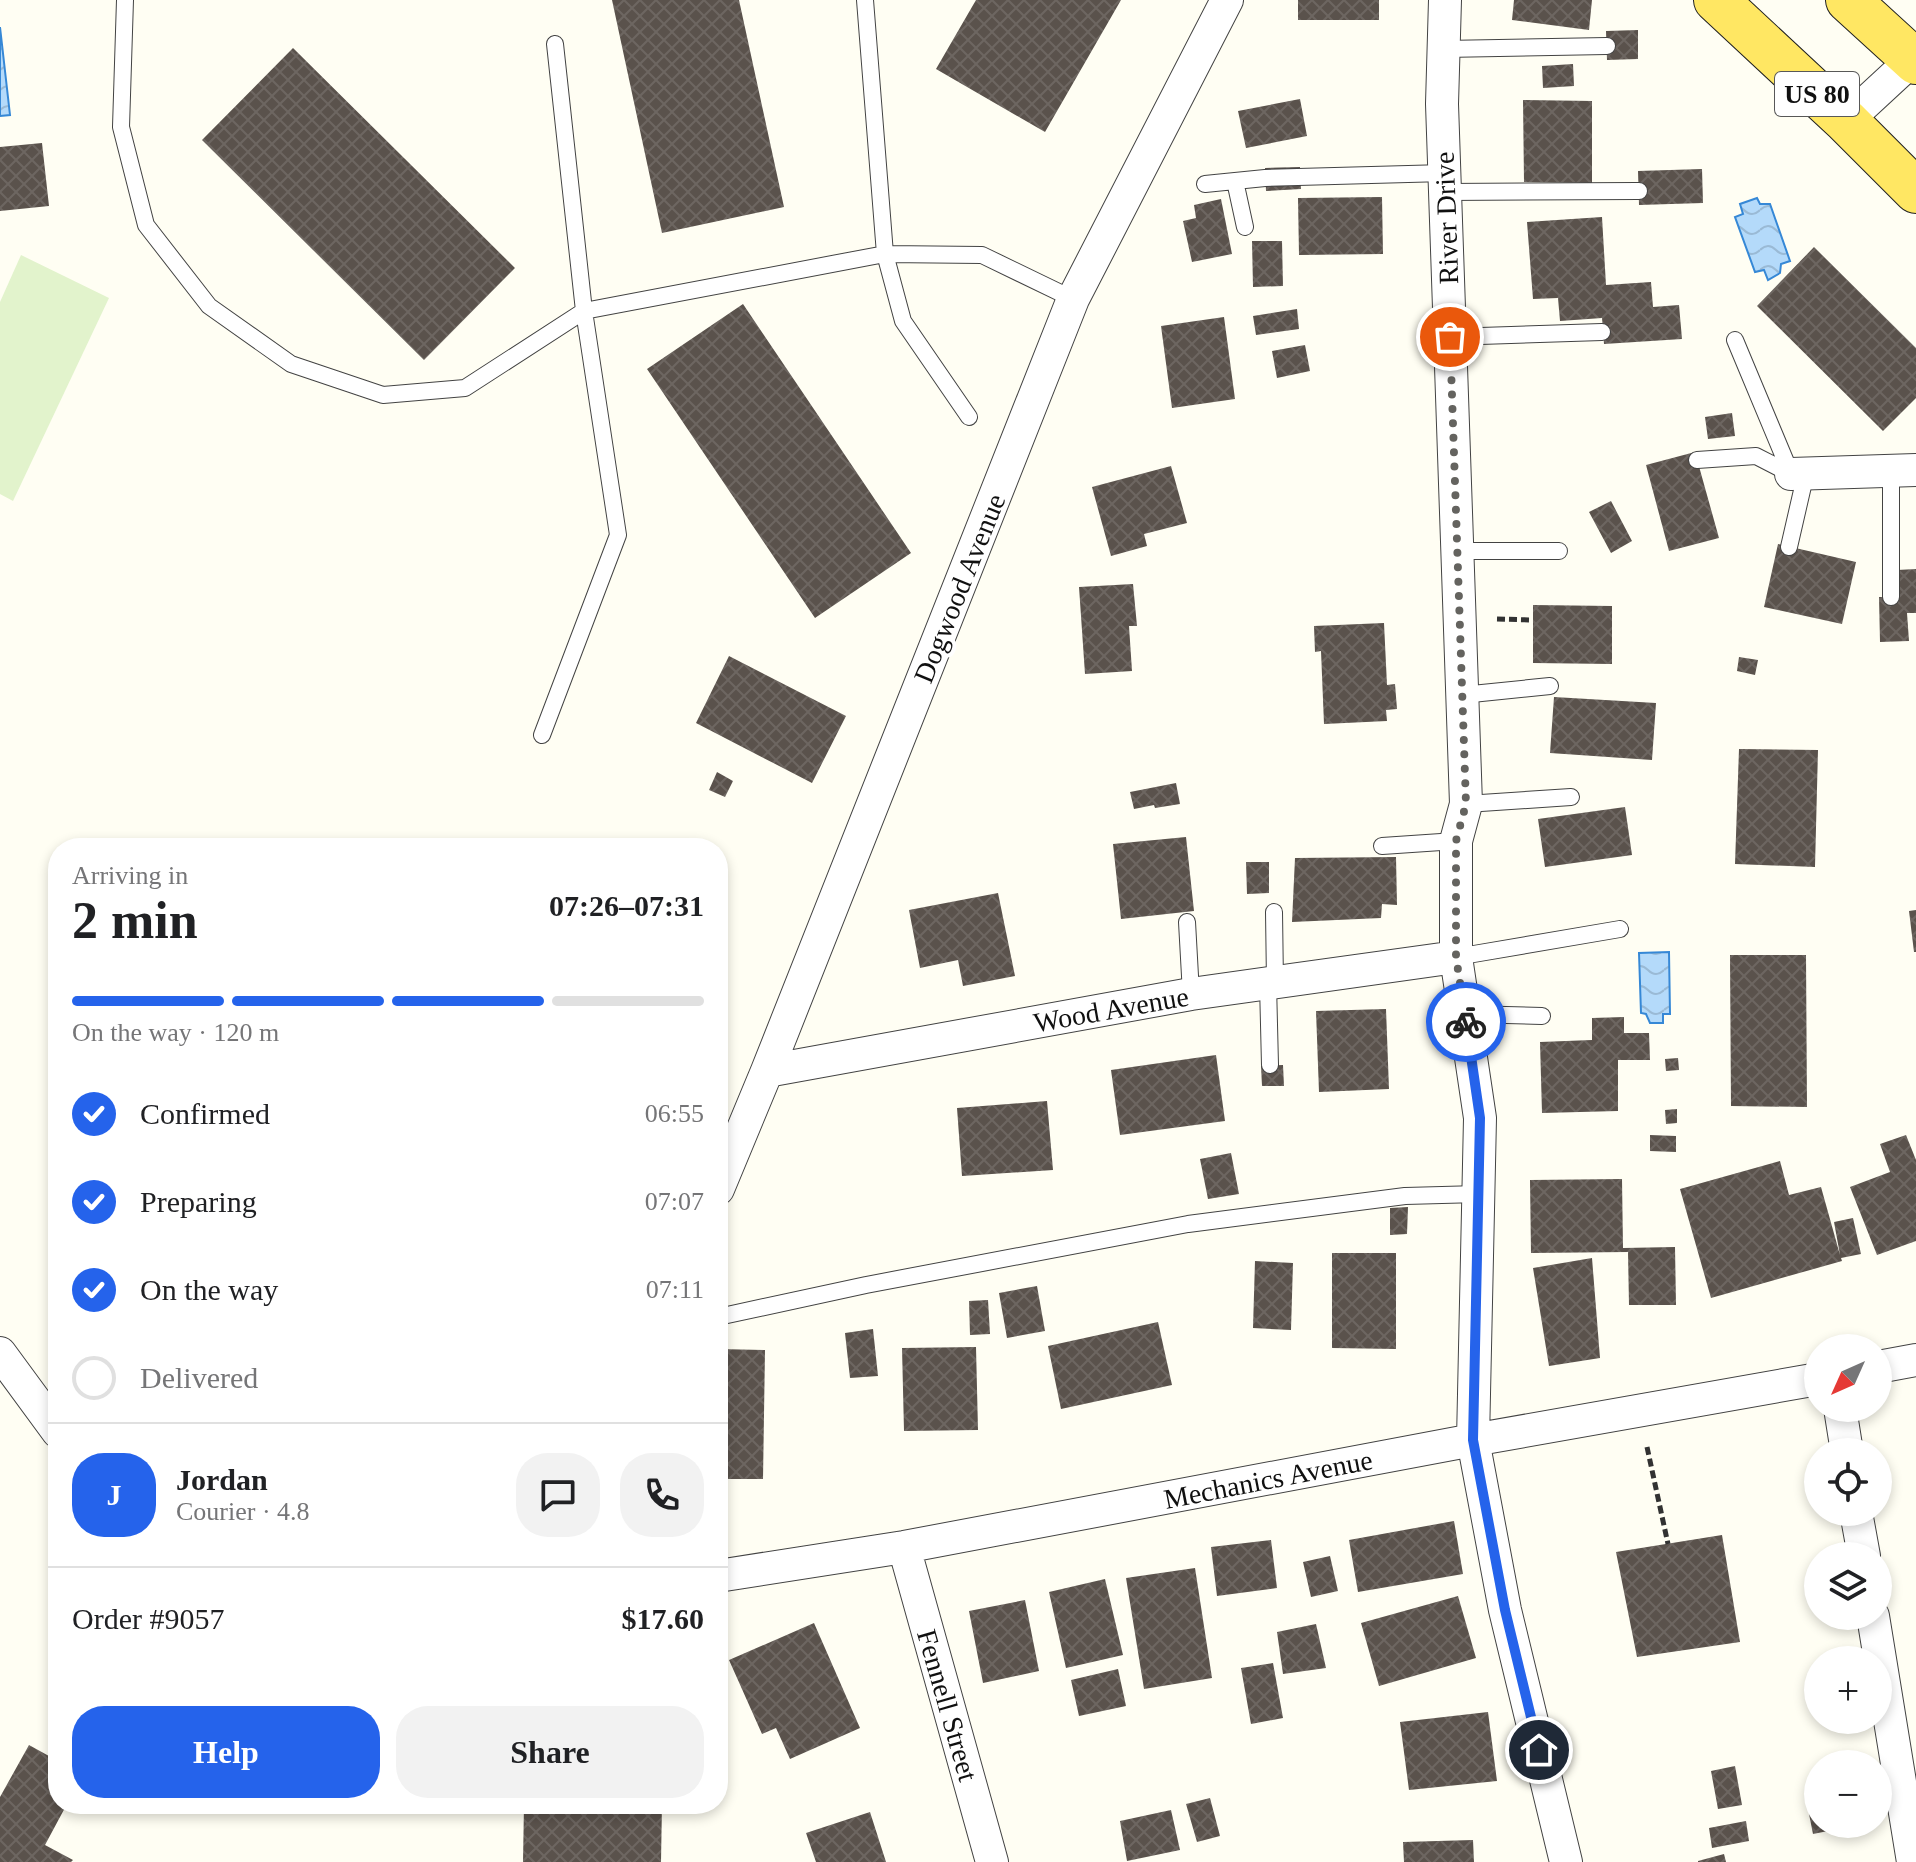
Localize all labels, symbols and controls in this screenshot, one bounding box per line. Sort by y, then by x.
road number: US 80 [1775,72,1859,116]
street label: River Drive [1429,151,1464,285]
pin [1416,303,1484,371]
icon: bag [1428,315,1472,359]
street label: Dogwood Avenue [907,489,1011,687]
text: Arriving in [72,861,188,890]
text: 07:26–07:31 [549,889,704,922]
text: 2 min [72,892,198,949]
street label: Wood Avenue [1031,981,1191,1038]
courier [1426,982,1506,1062]
icon: bike [1444,1000,1488,1044]
text: On the way · 120 m [72,1018,279,1047]
icon: check [72,1092,116,1136]
text: Confirmed [140,1097,270,1130]
text: 06:55 [645,1099,704,1128]
icon: check [72,1180,116,1224]
text: Preparing [140,1185,257,1218]
text: 07:07 [645,1187,704,1216]
icon: check [72,1268,116,1312]
text: On the way [140,1273,278,1306]
text: 07:11 [646,1275,704,1304]
north arrow [1804,1334,1892,1422]
map controls [1804,1334,1892,1838]
text: Delivered [140,1361,258,1394]
button: locate [1804,1438,1892,1526]
street label: Mechanics Avenue [1161,1444,1375,1515]
button: chat [516,1453,600,1537]
button: phone [620,1453,704,1537]
text: Jordan [176,1463,268,1496]
text: J [107,1478,122,1511]
text: Courier · 4.8 [176,1497,310,1526]
button: layers [1804,1542,1892,1630]
text: Order #9057 [72,1602,224,1635]
text: $17.60 [622,1602,704,1635]
street label: Fennell Street [911,1626,984,1785]
button: + [1804,1646,1892,1734]
button: Help [72,1706,380,1798]
button: Share [396,1706,704,1798]
pin [1505,1716,1573,1784]
icon: home [1517,1728,1561,1772]
button: − [1804,1750,1892,1838]

